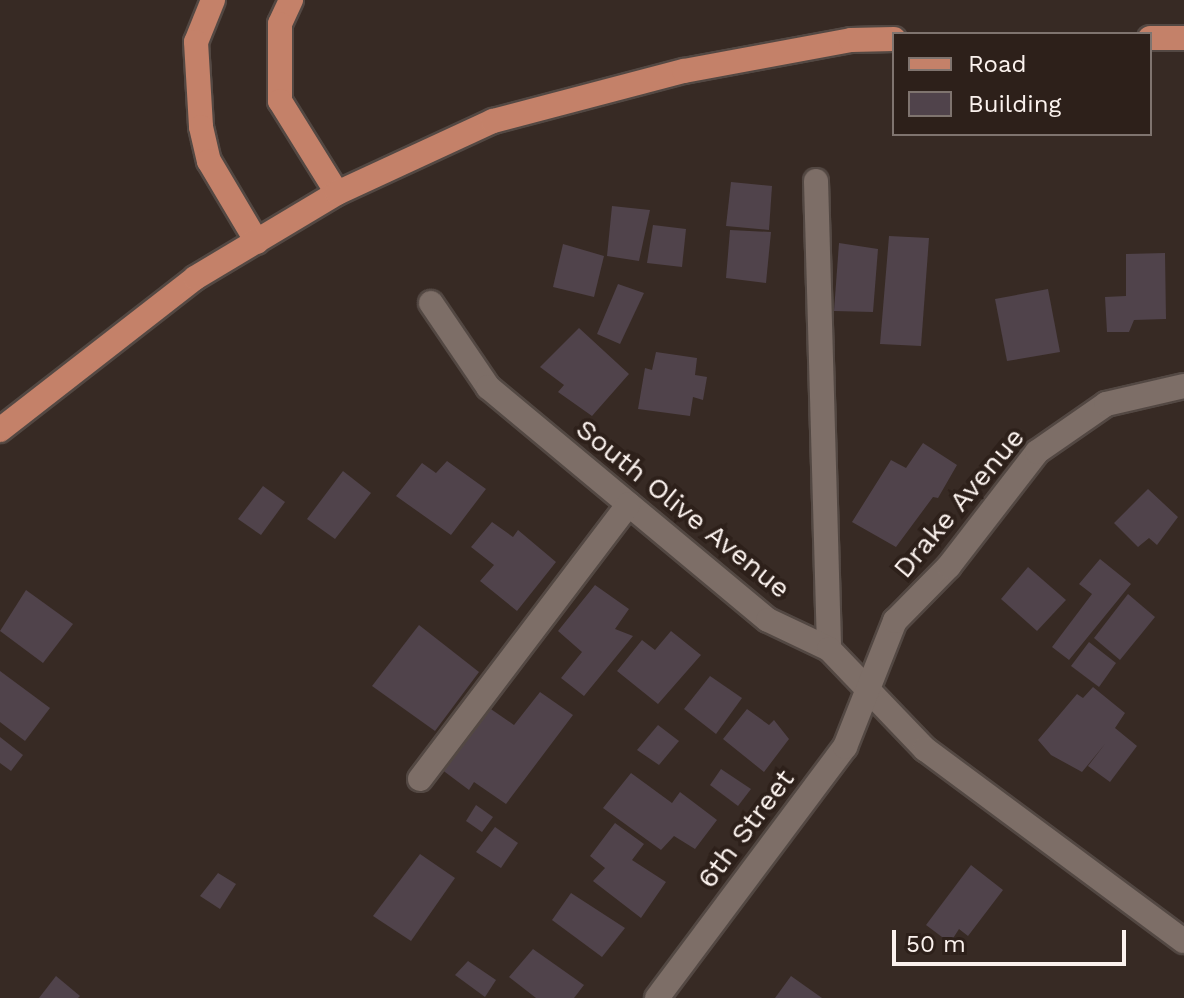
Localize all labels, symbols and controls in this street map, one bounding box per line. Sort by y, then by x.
legend [892,32,1152,136]
text: Road [968,50,1027,78]
text: Building [968,90,1061,118]
street label: South Olive Avenue [569,412,797,606]
street label: Drake Avenue [886,421,1032,585]
street label: 6th Street [690,763,802,895]
scale bar [896,914,1130,964]
text: 50 m [906,930,966,958]

